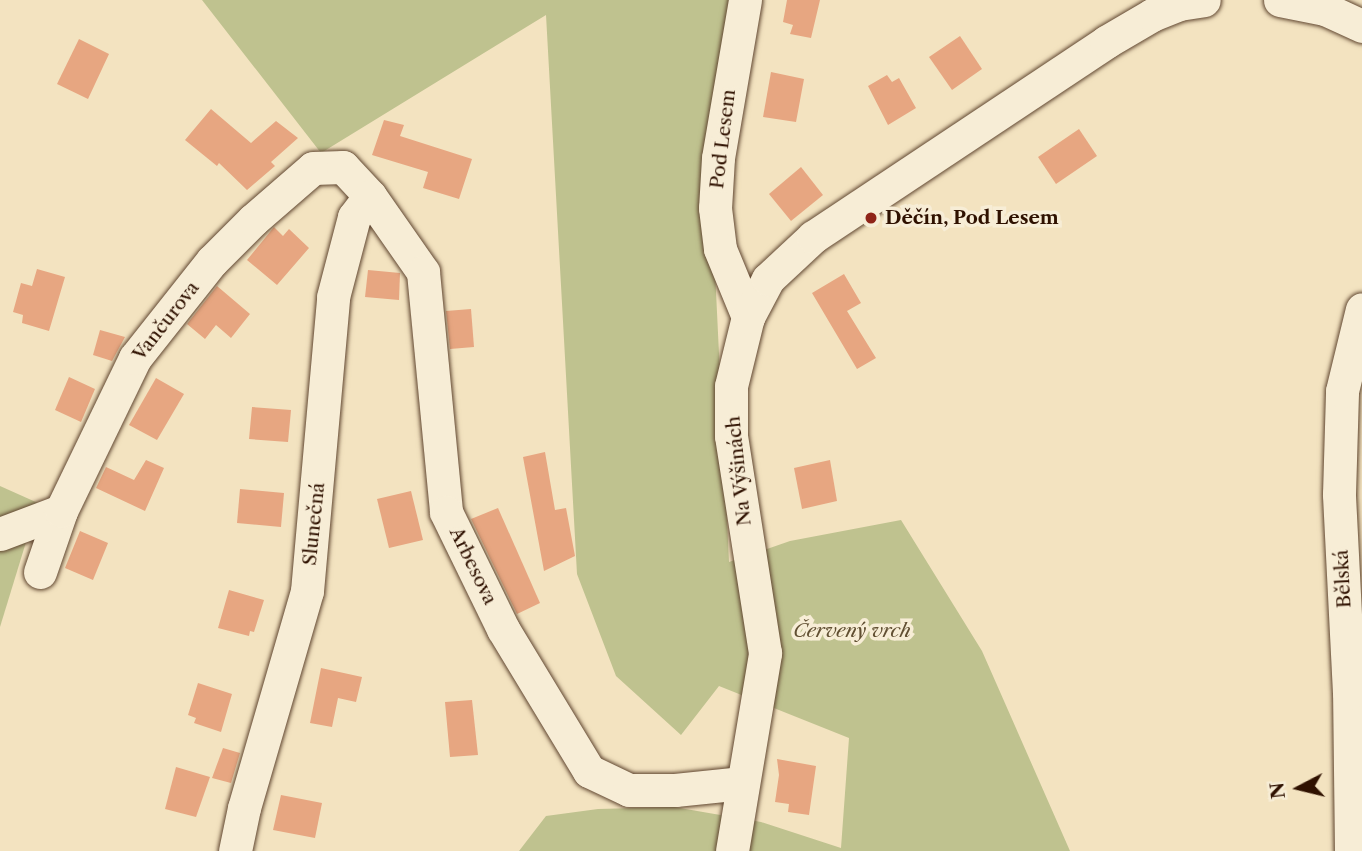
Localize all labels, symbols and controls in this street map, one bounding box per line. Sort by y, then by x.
street label: Pod Lesem [706,88,740,190]
place label: Děčín, Pod Lesem [885,207,1059,229]
marker: Děčín, Pod Lesem [863,210,879,226]
street label: Vančurova [128,277,204,365]
street label: Na Výšinách [722,415,756,527]
street label: Slunečná [298,481,330,567]
street label: Arbesova [444,524,502,608]
street label: Bělská [1330,549,1356,609]
park label: Červený vrch [793,620,911,642]
north arrow [1264,753,1334,823]
text: N [1265,781,1290,800]

